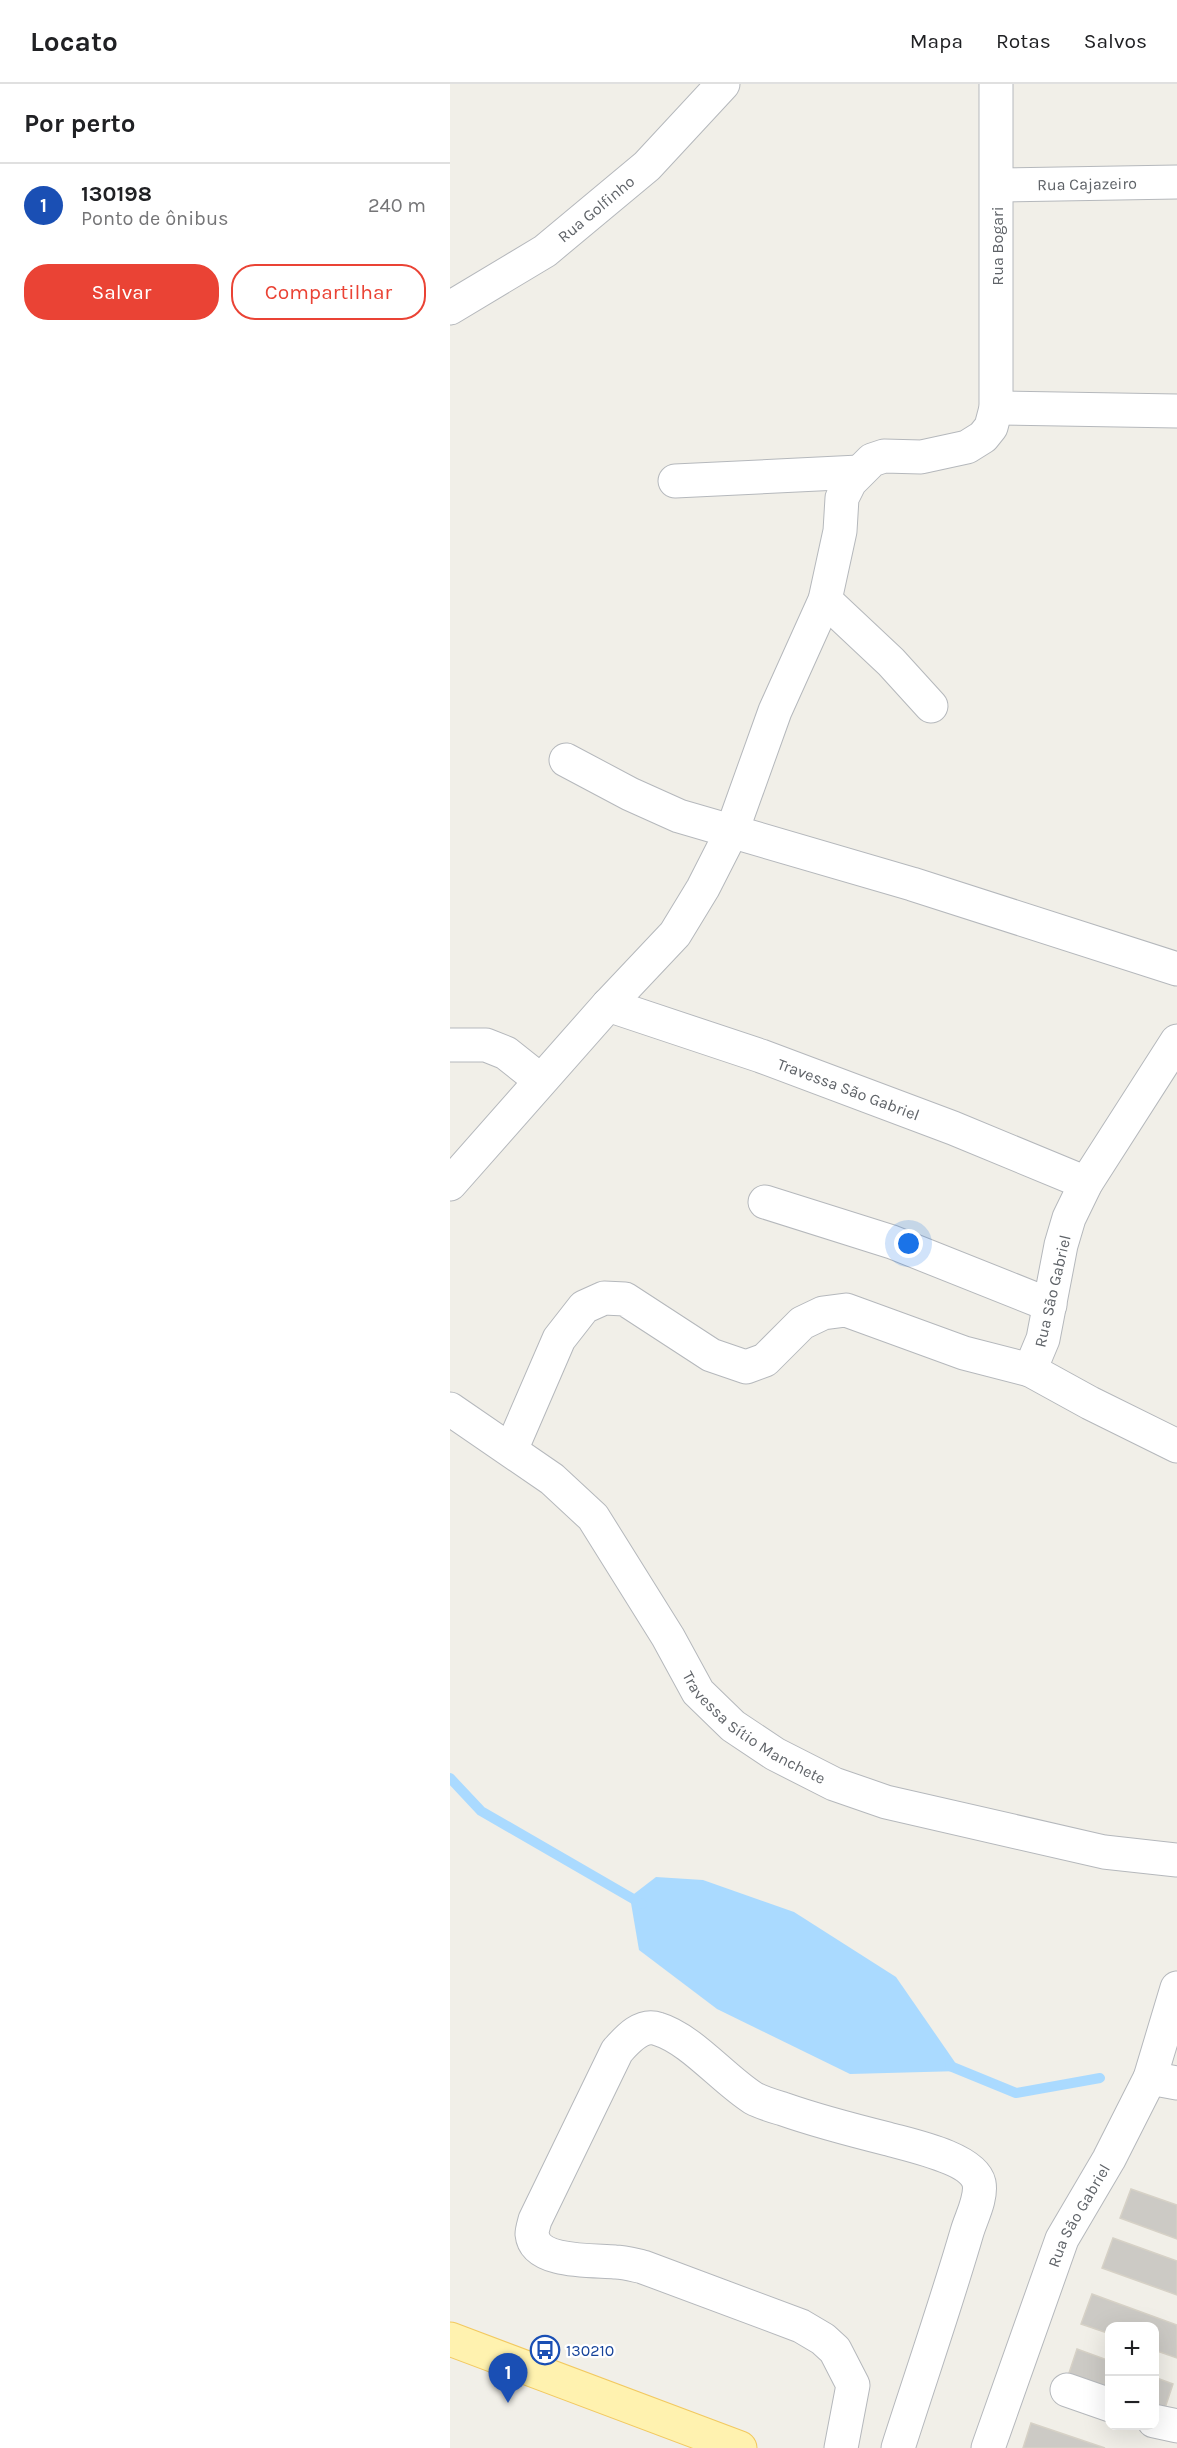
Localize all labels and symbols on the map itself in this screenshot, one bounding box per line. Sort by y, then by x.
street label: Rua Golfinho [554,172,638,246]
street label: Rua Cajazeiro [1037,174,1137,194]
street label: Rua Bogari [988,206,1007,286]
street label: Travessa São Gabriel [775,1054,922,1125]
your location [894,1229,923,1258]
street label: Rua São Gabriel [1030,1233,1075,1349]
street label: Travessa Sítio Manchete [678,1668,829,1788]
street label: Rua São Gabriel [1044,2160,1114,2270]
bus stop icon: 130210 [529,2334,561,2366]
place label: 130210 [566,2341,614,2360]
pin: 1 [488,2354,528,2403]

